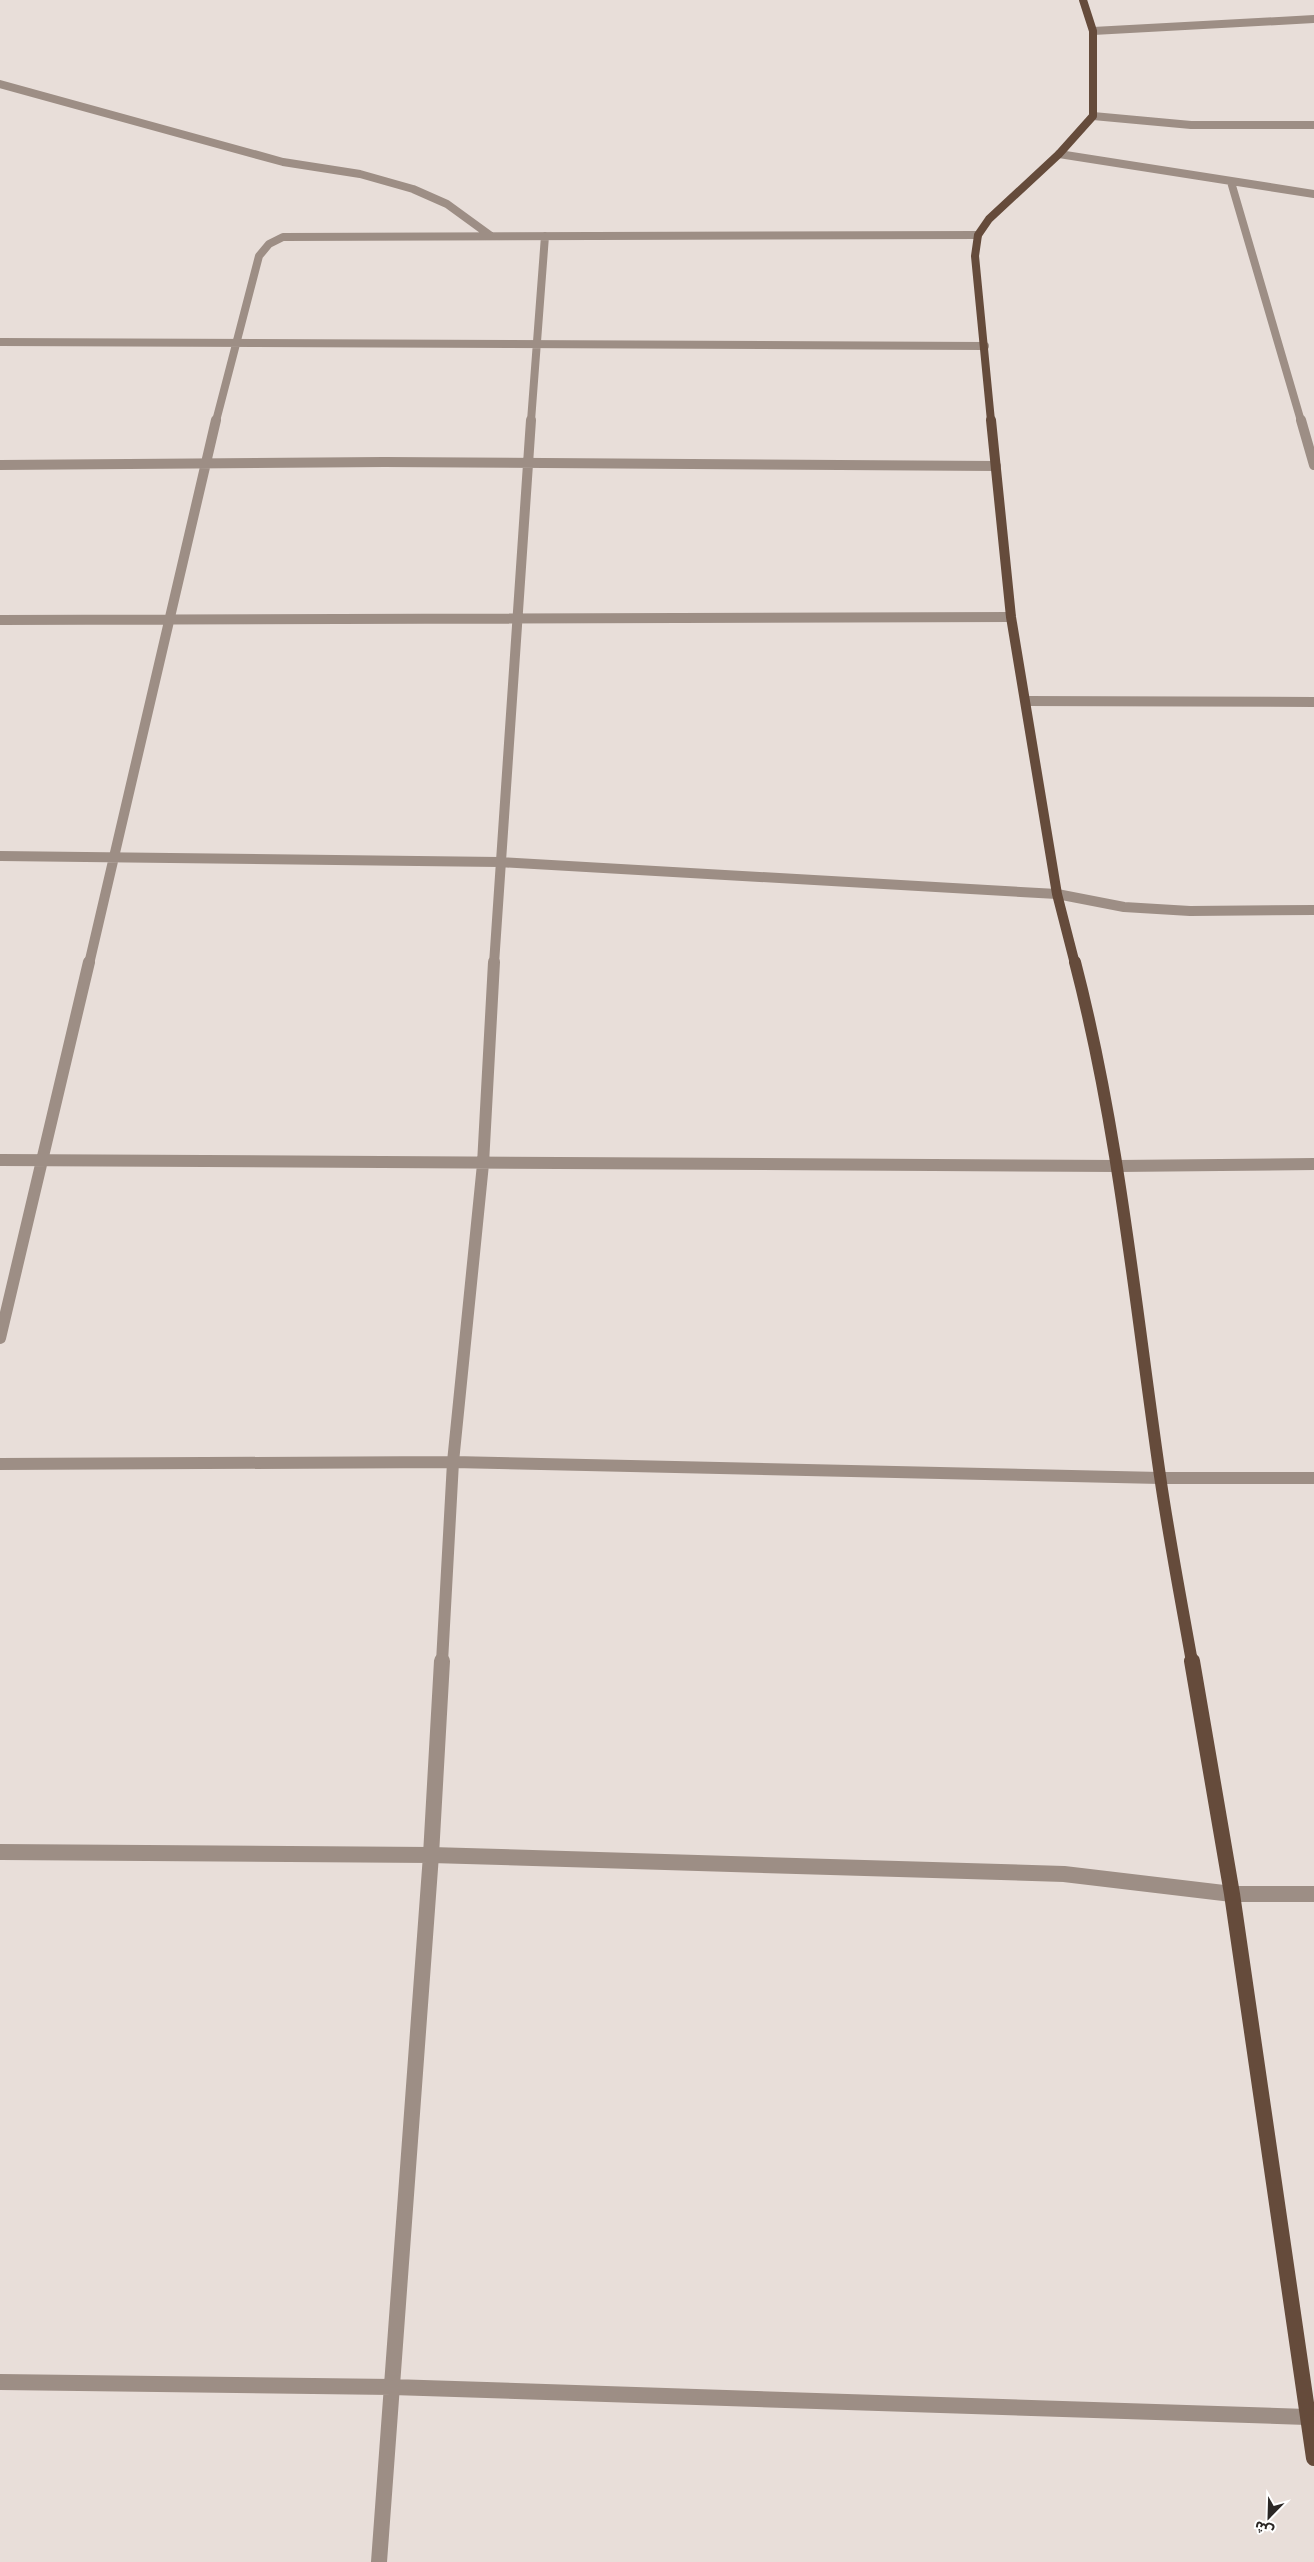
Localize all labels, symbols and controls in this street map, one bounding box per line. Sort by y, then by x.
north arrow [1244,2492,1294,2542]
text: ش [1251,2515,1277,2542]

